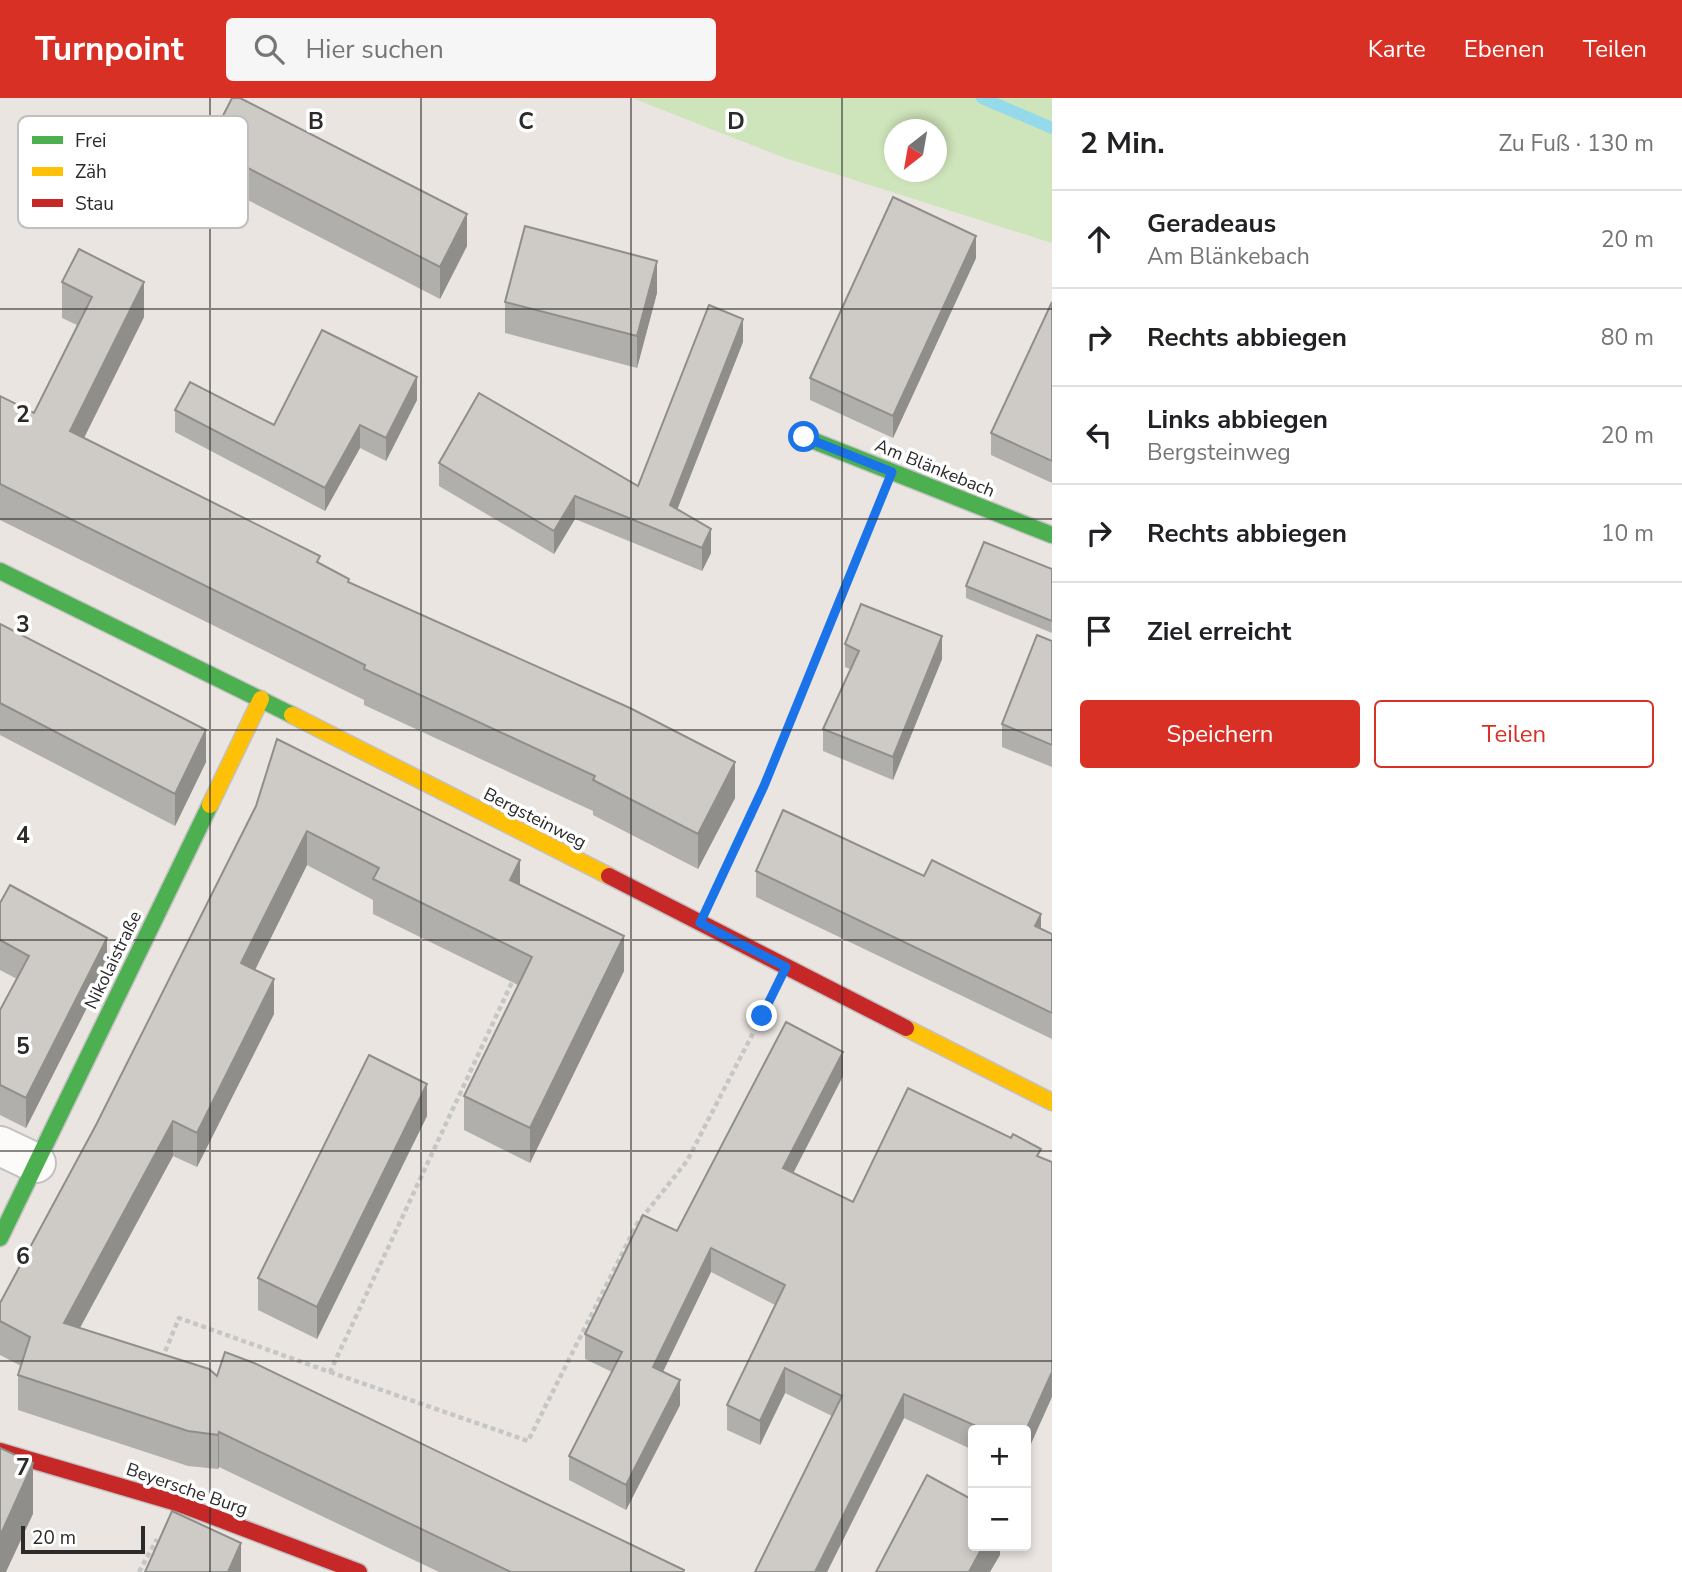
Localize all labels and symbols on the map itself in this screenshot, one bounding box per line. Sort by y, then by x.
text: B [308,106,324,137]
text: C [518,106,534,137]
text: D [727,106,745,137]
legend [18,116,248,228]
north arrow [884,119,947,182]
text: Frei [75,128,106,154]
text: Zäh [75,159,107,185]
text: Stau [75,191,114,217]
text: 2 [16,399,30,430]
route start [788,421,819,452]
street label: Am Blänkebach [871,433,999,503]
text: 3 [16,609,30,640]
street label: Bergsteinweg [479,782,591,854]
text: 4 [16,820,30,851]
street label: Nikolaistraße [79,907,147,1013]
route end [746,1000,777,1031]
text: 5 [16,1031,30,1062]
text: 6 [16,1241,30,1272]
text: 7 [16,1452,30,1483]
street label: Beyersche Burg [123,1457,251,1521]
scale bar [21,1523,145,1555]

